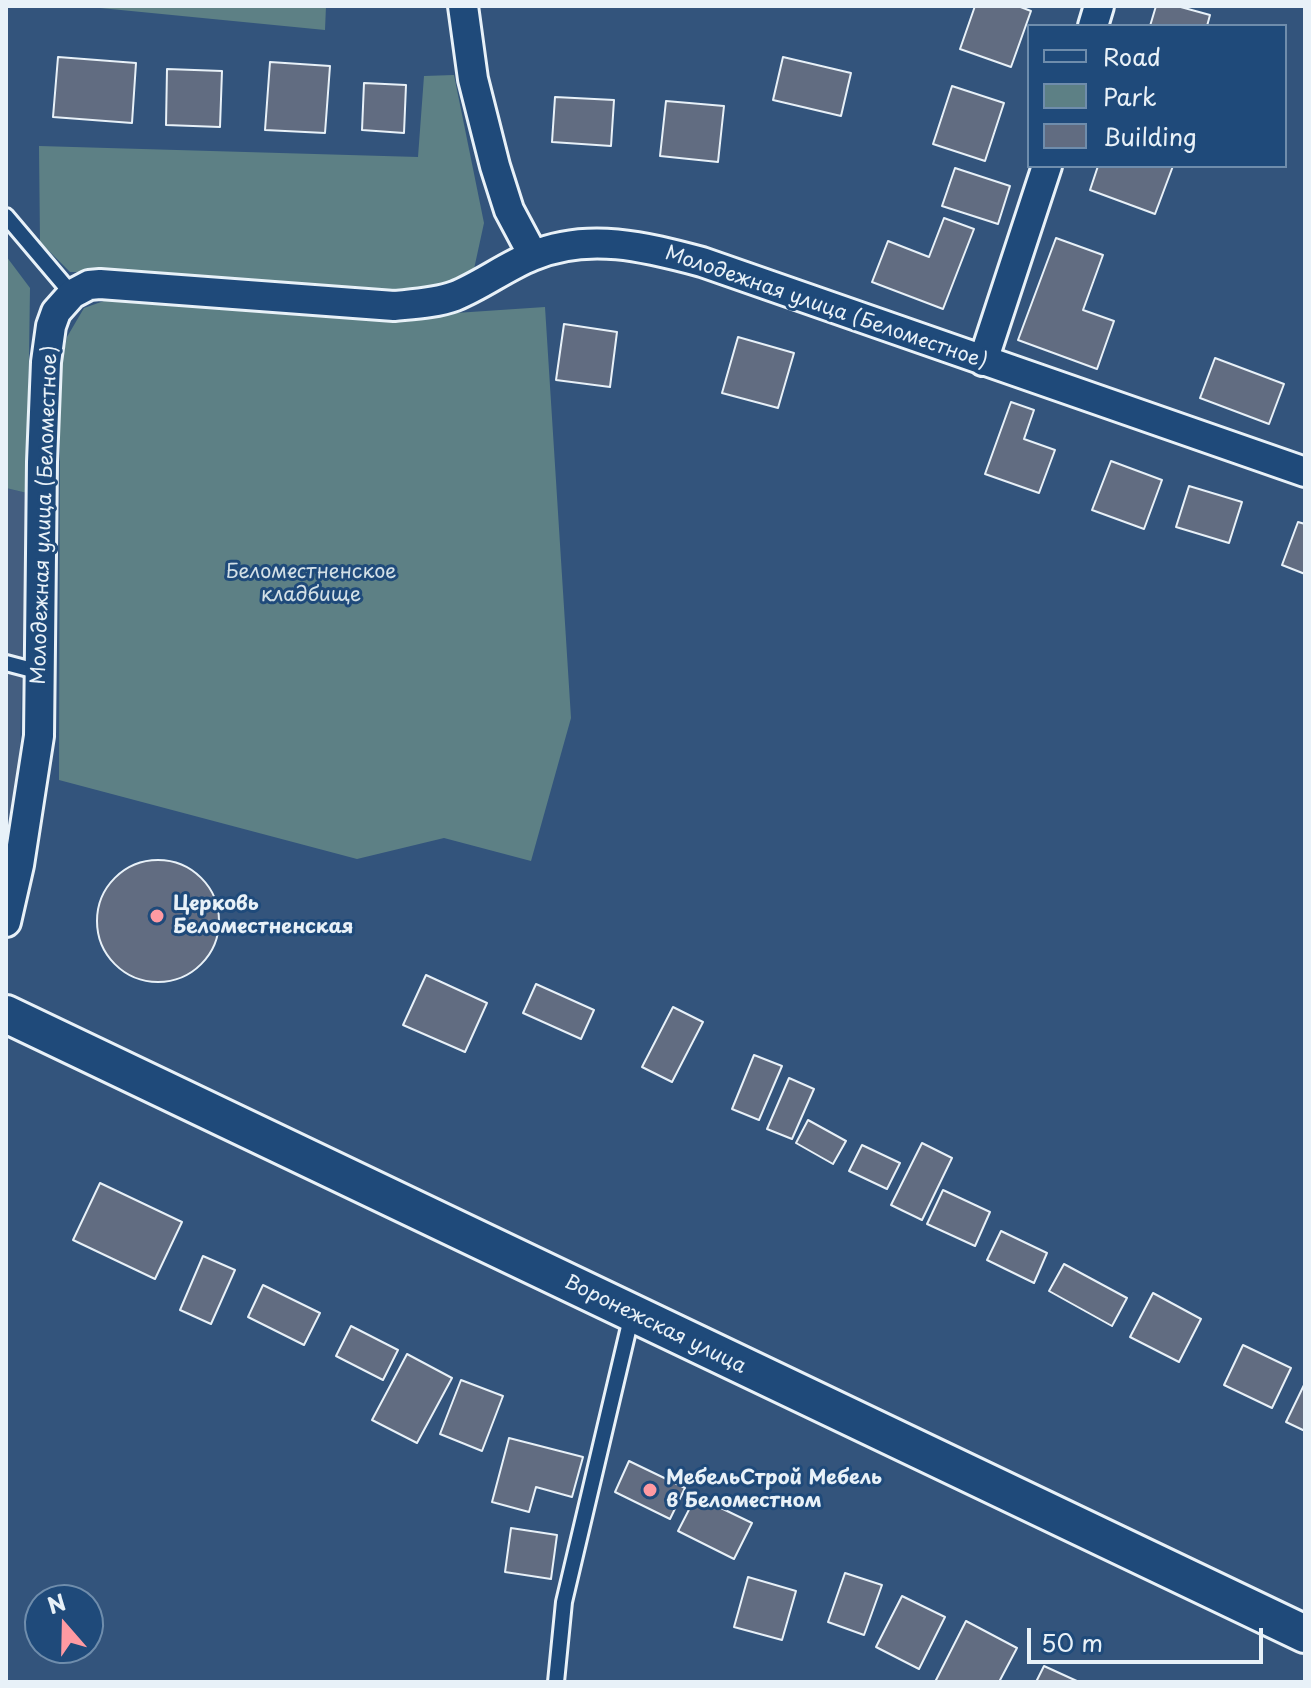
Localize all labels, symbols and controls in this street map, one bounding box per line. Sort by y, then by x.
legend [1027,24,1287,168]
text: Road [1103,38,1161,74]
text: Park [1103,78,1157,114]
text: Building [1103,118,1197,154]
street label: Молодежная улица (Беломестное) [662,241,990,375]
street label: Молодежная улица (Беломестное) [27,345,63,685]
park label: Беломестненское кладбище [226,560,396,607]
place label: Церковь Беломестненская [173,892,354,939]
marker: Церковь Беломестненская [148,907,166,925]
street label: Воронежская улица [560,1271,750,1379]
place label: МебельСтрой Мебель в Беломестном [666,1466,882,1513]
marker: МебельСтрой Мебель в Беломестном [641,1481,659,1499]
north arrow [24,1584,104,1664]
text: N [42,1584,70,1621]
scale bar [1031,1612,1267,1662]
text: 50 m [1041,1624,1103,1660]

